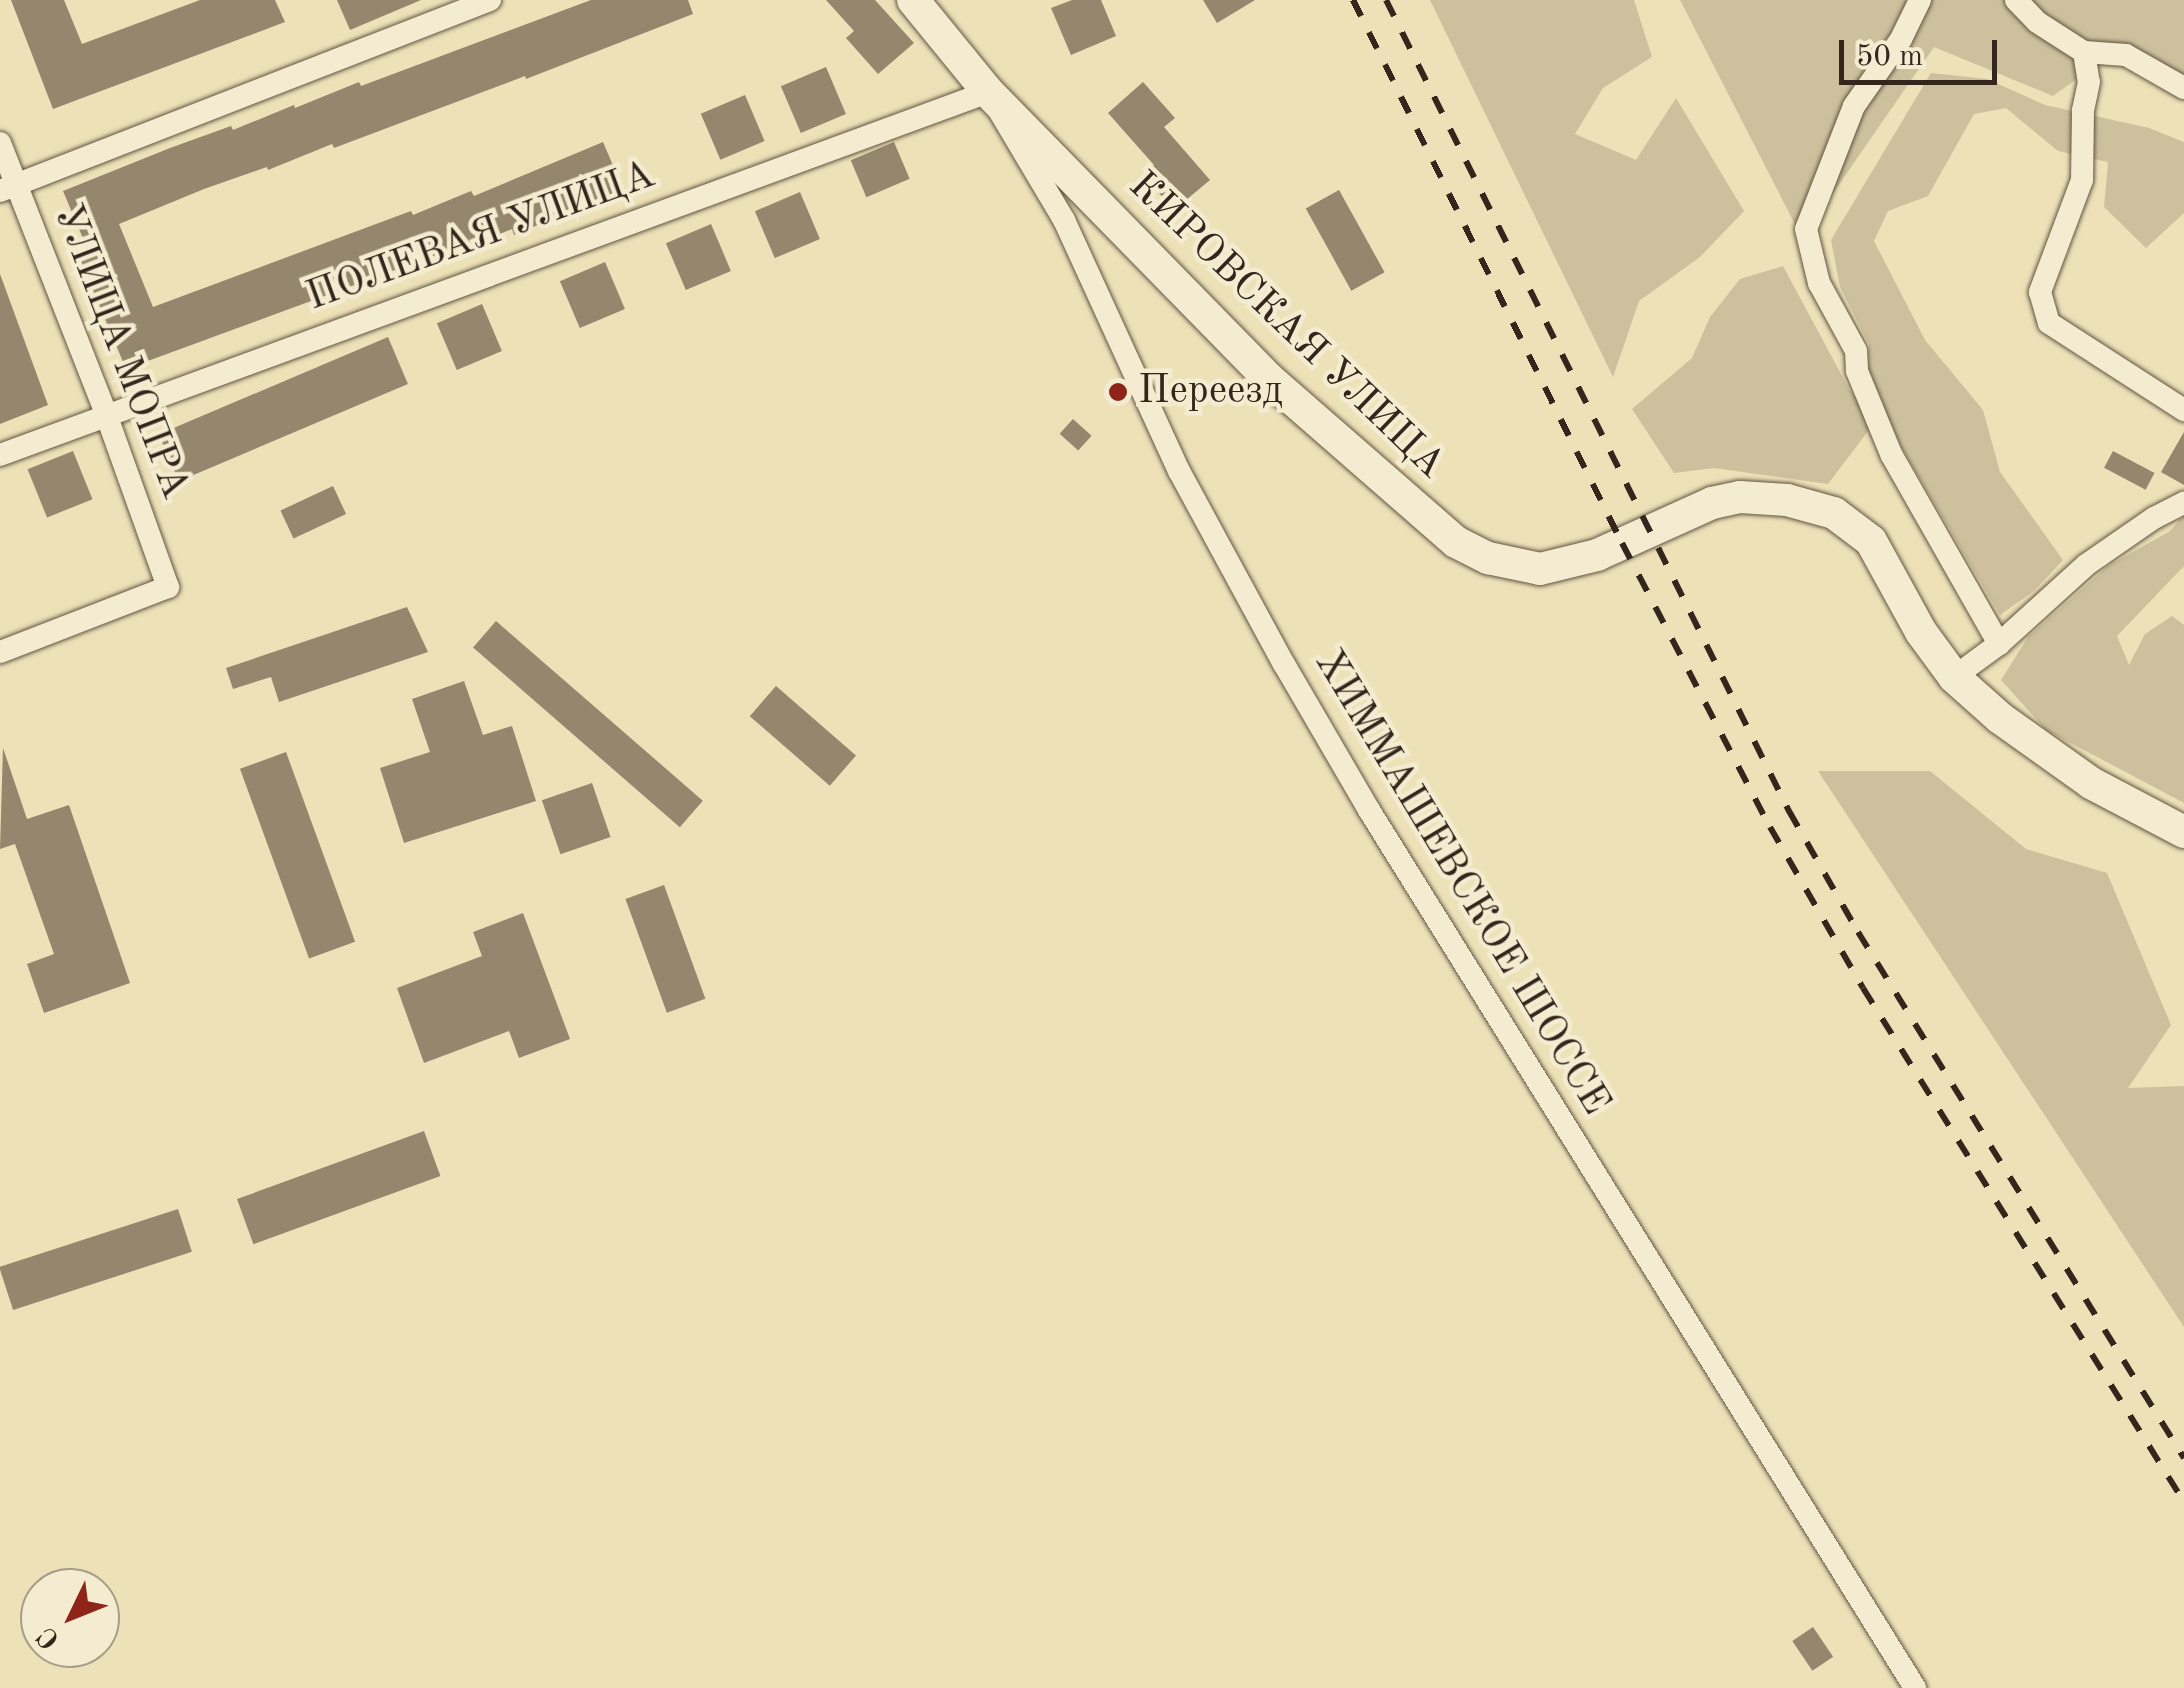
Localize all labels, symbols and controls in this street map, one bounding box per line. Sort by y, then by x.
scale bar [1844,20,2002,82]
text: 50 m [1856,42,1923,72]
street label: ПОЛЕВАЯ УЛИЦА [300,152,662,322]
street label: КИРОВСКАЯ УЛИЦА [1118,162,1454,490]
street label: УЛИЦА МОПРА [42,198,198,506]
place label: Переезд [1138,368,1282,416]
marker: Переезд [1107,381,1129,403]
street label: ХИММАШЕВСКОЕ ШОССЕ [1303,642,1619,1124]
north arrow [20,1568,120,1668]
text: С [33,1621,66,1653]

